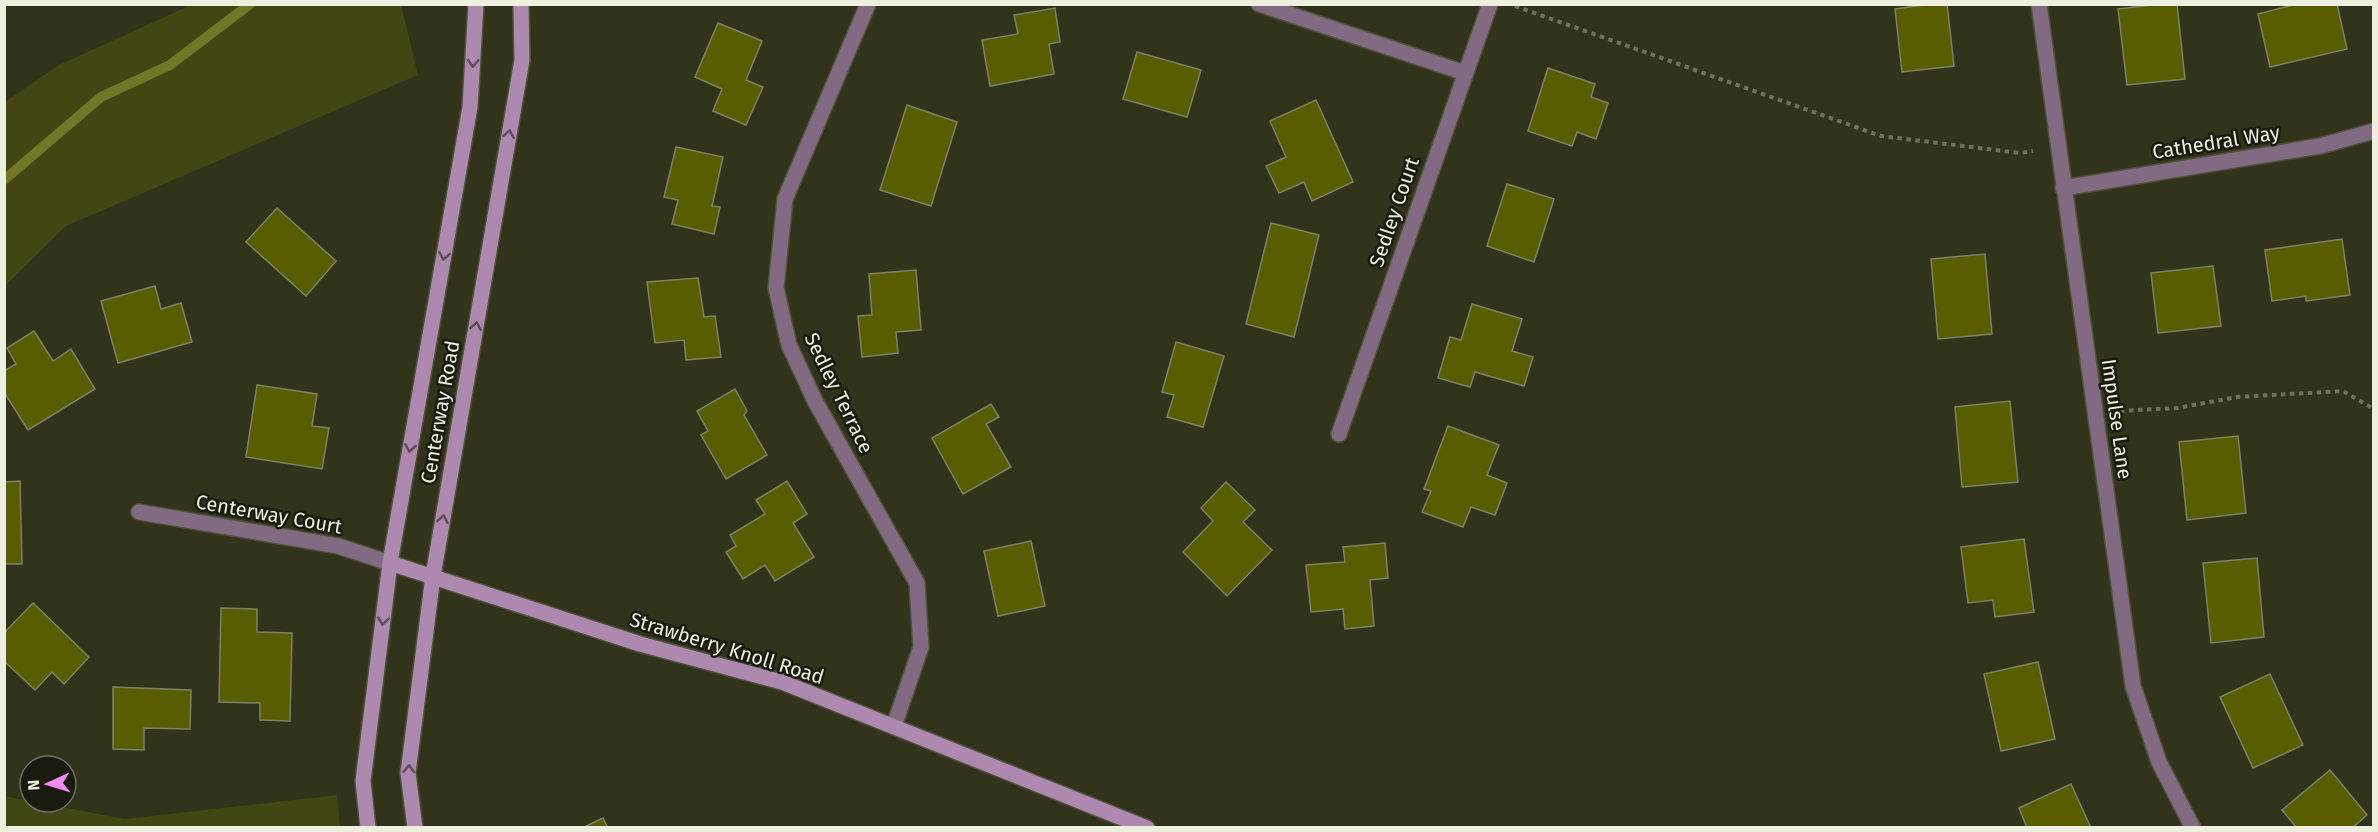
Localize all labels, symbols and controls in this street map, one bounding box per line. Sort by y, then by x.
one-way arrow [466,58,479,67]
street label: Cathedral Way [2150,120,2282,164]
one-way arrow [503,130,515,139]
street label: Sedley Court [1364,153,1424,270]
one-way arrow [439,251,451,260]
one-way arrow [469,322,482,332]
street label: Sedley Terrace [799,329,879,457]
street label: Centerway Road [416,339,464,485]
street label: Impulse Lane [2097,357,2137,481]
one-way arrow [405,443,417,452]
street label: Centerway Court [194,489,345,539]
one-way arrow [436,514,449,524]
street label: Strawberry Knoll Road [627,607,827,689]
one-way arrow [377,616,390,625]
north arrow [18,754,78,814]
one-way arrow [403,765,415,774]
text: N [24,779,43,791]

